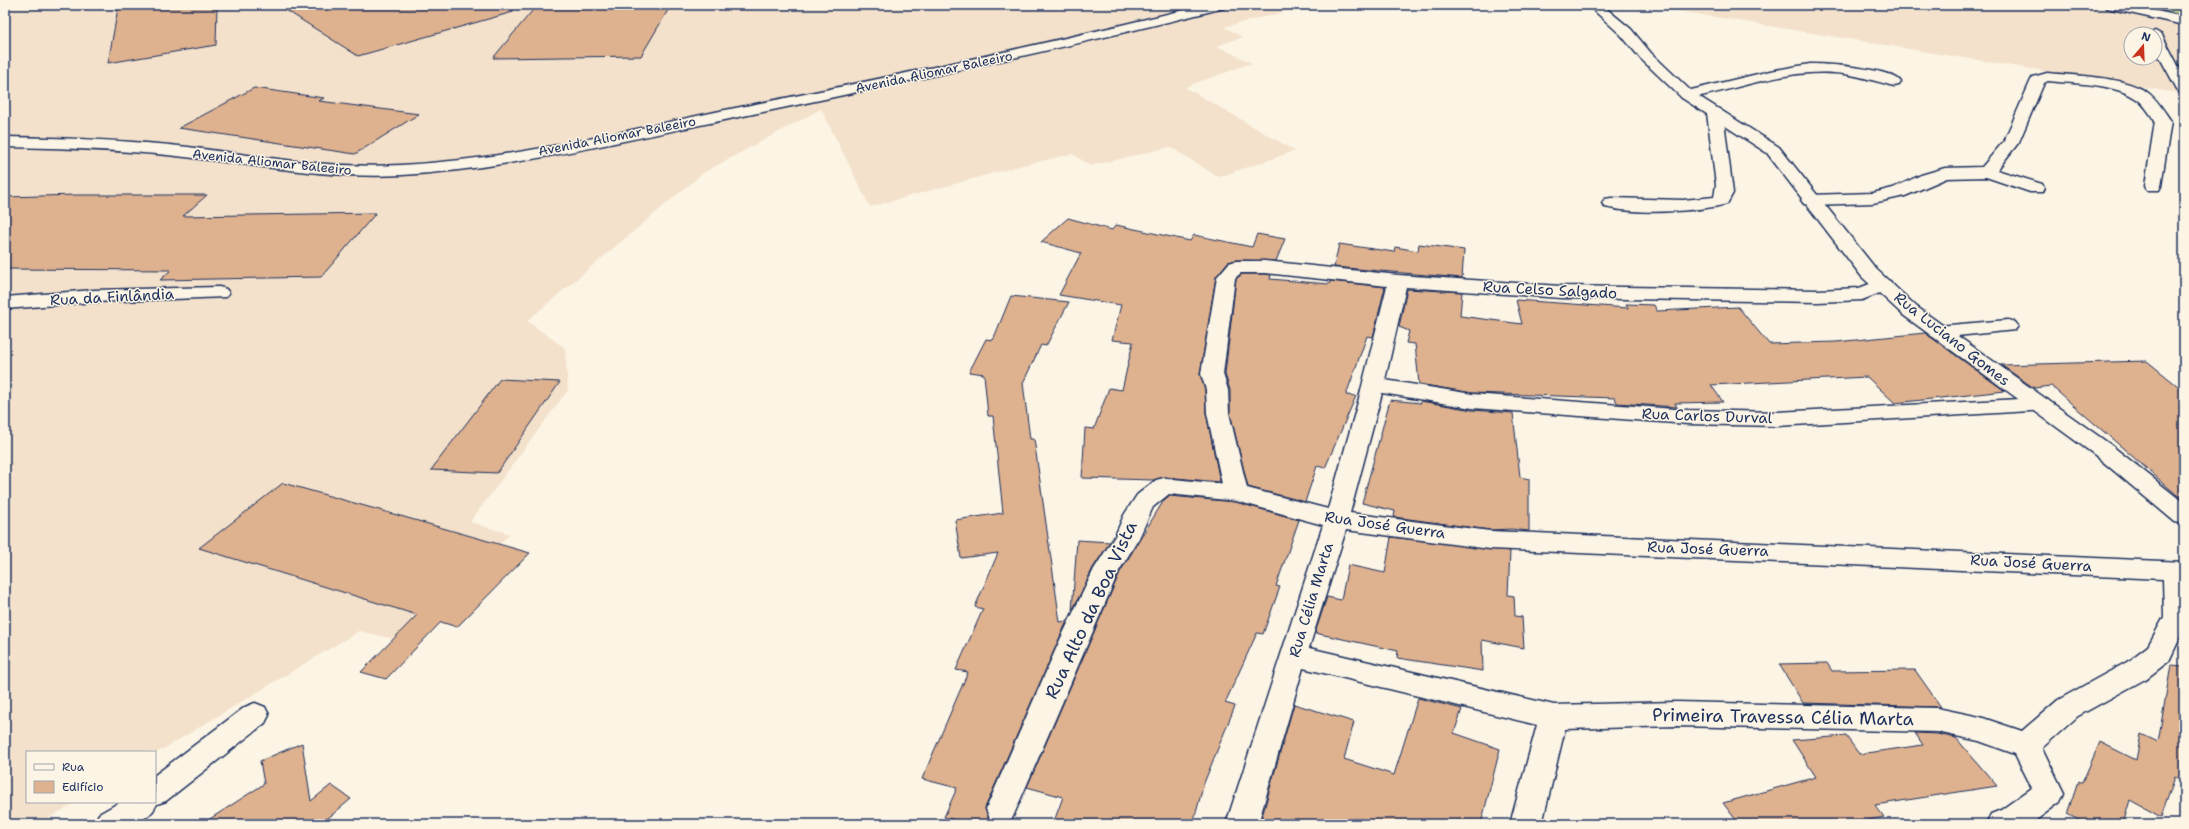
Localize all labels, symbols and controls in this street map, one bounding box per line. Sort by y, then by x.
north arrow [2123,26,2163,66]
text: N [2140,29,2153,46]
street label: Avenida Aliomar Baleeiro [854,47,1014,97]
street label: Avenida Aliomar Baleeiro [537,112,697,160]
street label: Avenida Aliomar Baleeiro [191,145,353,179]
street label: Rua Celso Salgado [1482,276,1618,304]
street label: Rua da Finlândia [50,284,175,310]
street label: Rua Luciano Gomes [1890,287,2014,391]
street label: Rua Carlos Durval [1641,404,1773,428]
street label: Rua José Guerra [1323,507,1447,543]
street label: Rua Alto da Boa Vista [1039,517,1143,703]
street label: Rua José Guerra [1647,537,1770,561]
street label: Rua Célia Marta [1284,540,1338,660]
street label: Rua José Guerra [1970,550,2093,576]
street label: Primeira Travessa Célia Marta [1652,703,1914,731]
legend [26,751,156,803]
text: Rua [62,759,85,775]
text: Edifício [62,779,103,795]

